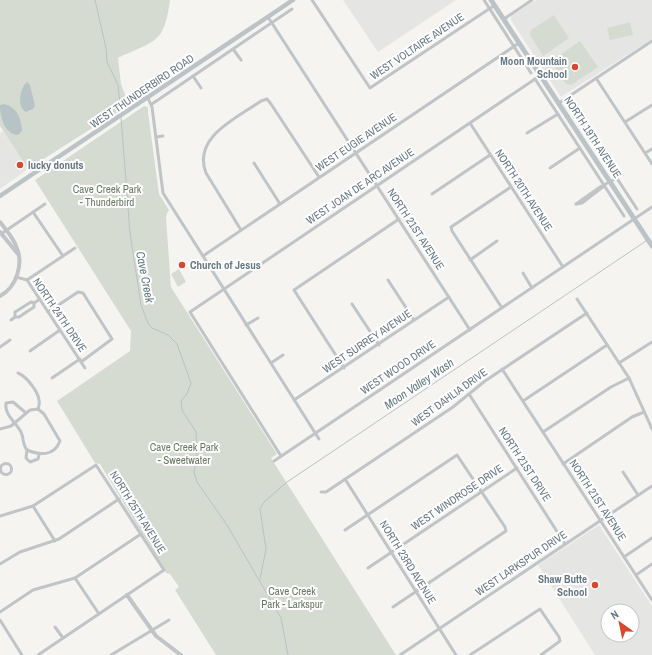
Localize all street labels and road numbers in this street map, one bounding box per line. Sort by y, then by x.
street label: WEST VOLTAIRE AVENUE [367,9,467,83]
street label: WEST THUNDERBIRD ROAD [87,51,197,131]
street label: NORTH 19TH AVENUE [561,93,625,181]
street label: WEST EUGIE AVENUE [313,110,399,174]
street label: WEST JOAN DE ARC AVENUE [303,145,417,227]
street label: NORTH 20TH AVENUE [492,146,556,234]
street label: NORTH 21ST AVENUE [384,186,448,272]
street label: NORTH 24TH DRIVE [30,275,90,355]
street label: WEST SURREY AVENUE [320,306,414,376]
street label: WEST WOOD DRIVE [358,337,438,397]
street label: WEST DAHLIA DRIVE [408,365,490,429]
street label: NORTH 21ST DRIVE [496,424,554,504]
street label: NORTH 21ST AVENUE [566,457,630,543]
street label: WEST WINDROSE DRIVE [408,461,506,533]
street label: NORTH 25TH AVENUE [107,468,169,556]
street label: NORTH 23RD AVENUE [377,518,439,606]
street label: WEST LARKSPUR DRIVE [473,527,569,599]

